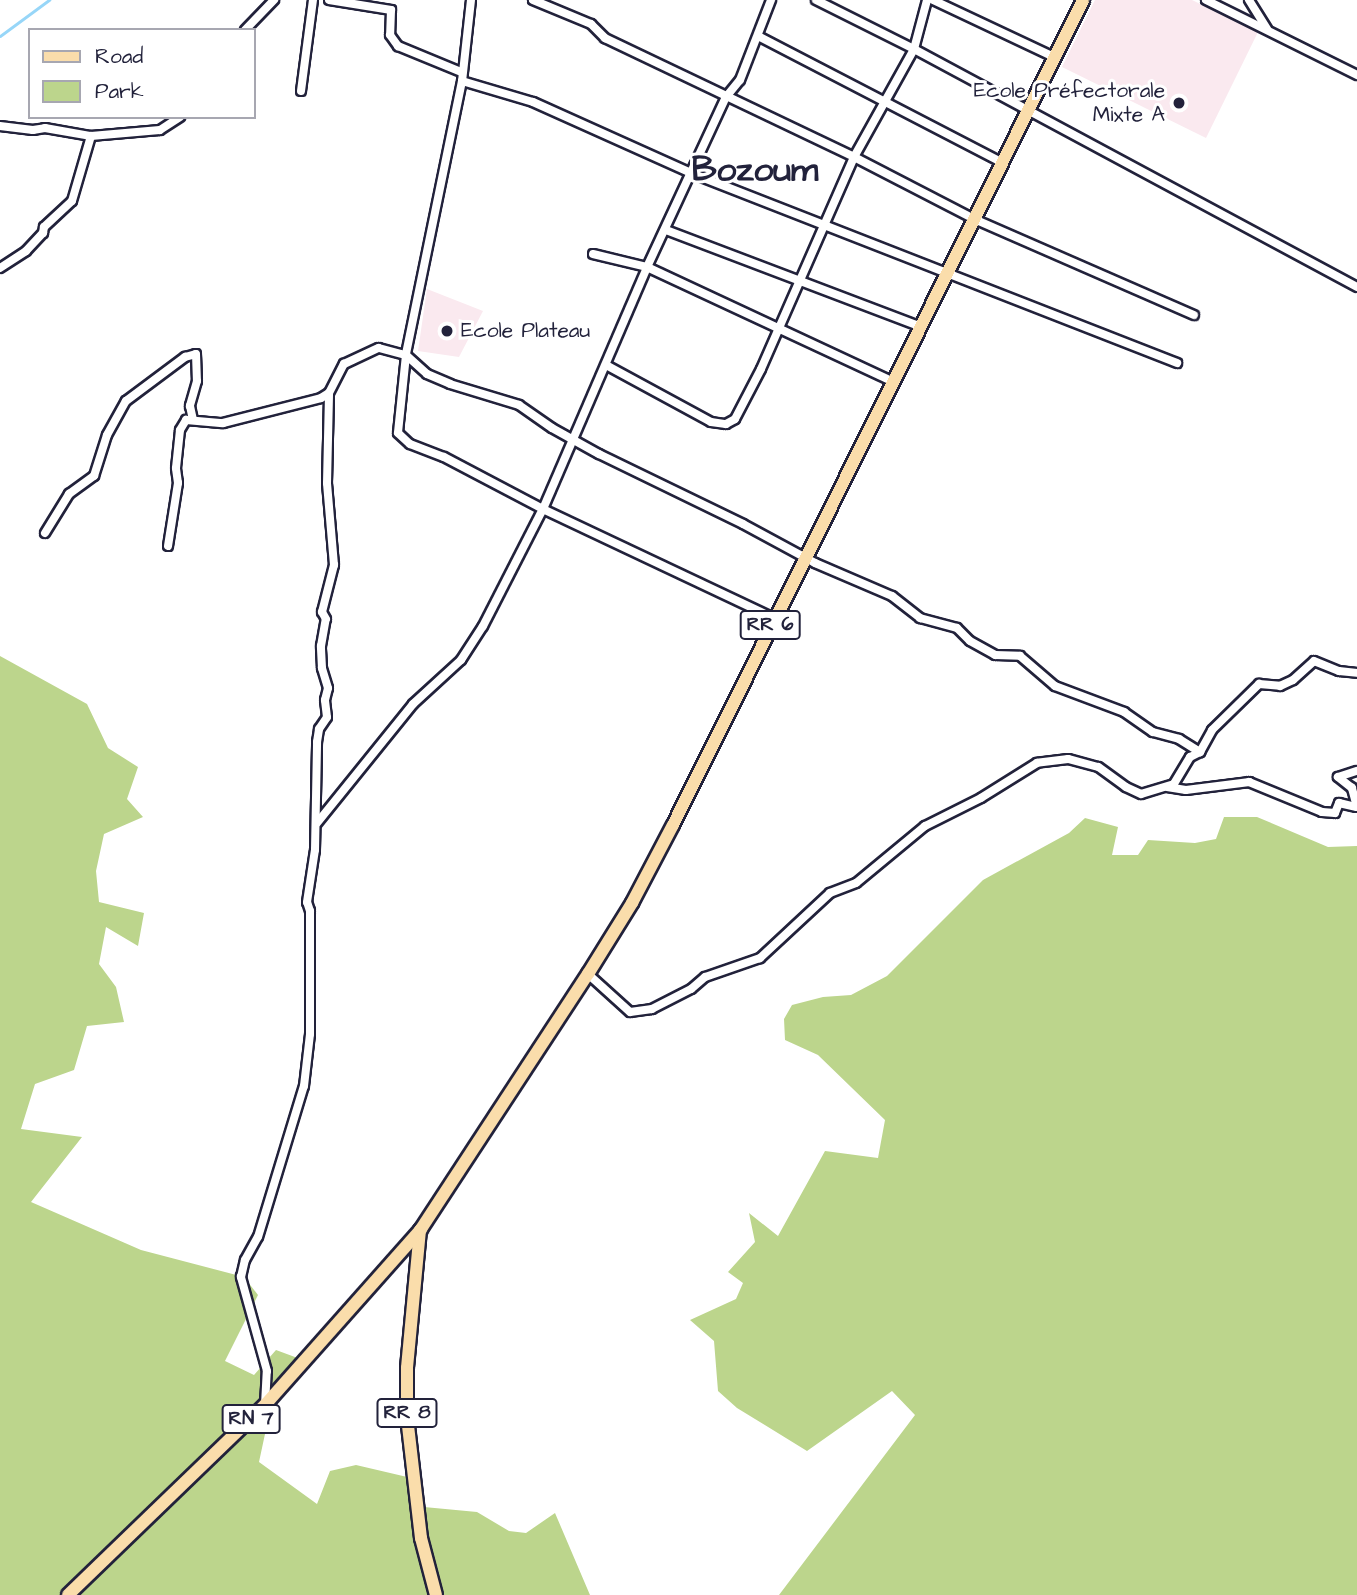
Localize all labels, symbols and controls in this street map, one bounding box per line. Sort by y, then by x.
legend [28,28,256,119]
text: Road [95,42,143,71]
text: Park [95,77,144,106]
place label: Ecole Préfectorale Mixte A [974,78,1165,128]
marker: Ecole Préfectorale Mixte A [1171,95,1187,111]
district label: Bozoum [692,149,818,191]
place label: Ecole Plateau [461,318,590,344]
marker: Ecole Plateau [439,323,455,339]
road number: RR 6 [738,610,802,640]
road number: RR 8 [376,1398,438,1428]
road number: RN 7 [221,1404,281,1434]

